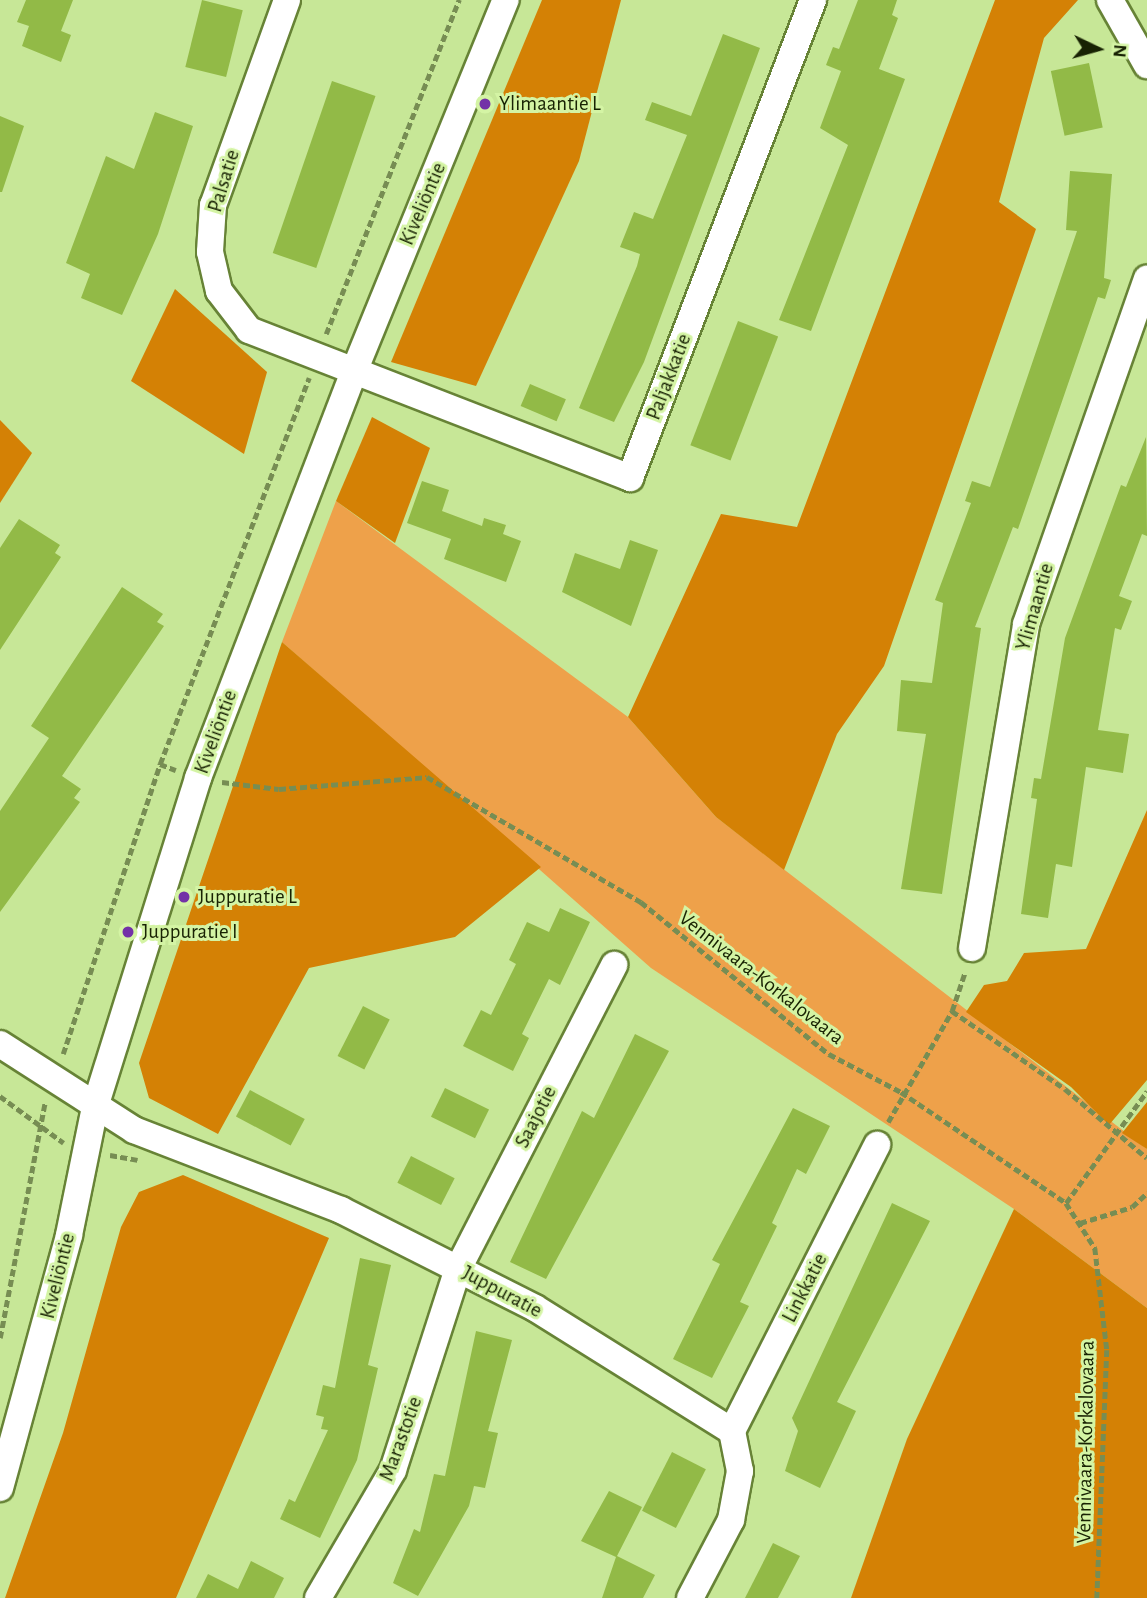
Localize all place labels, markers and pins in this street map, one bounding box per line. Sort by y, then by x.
place label: Ylimaantie L [499,91,601,117]
marker: Ylimaantie L [477,96,493,112]
place label: Juppuratie L [198,884,297,910]
marker: Juppuratie L [176,889,192,905]
place label: Juppuratie I [142,919,238,945]
marker: Juppuratie I [120,924,136,940]

